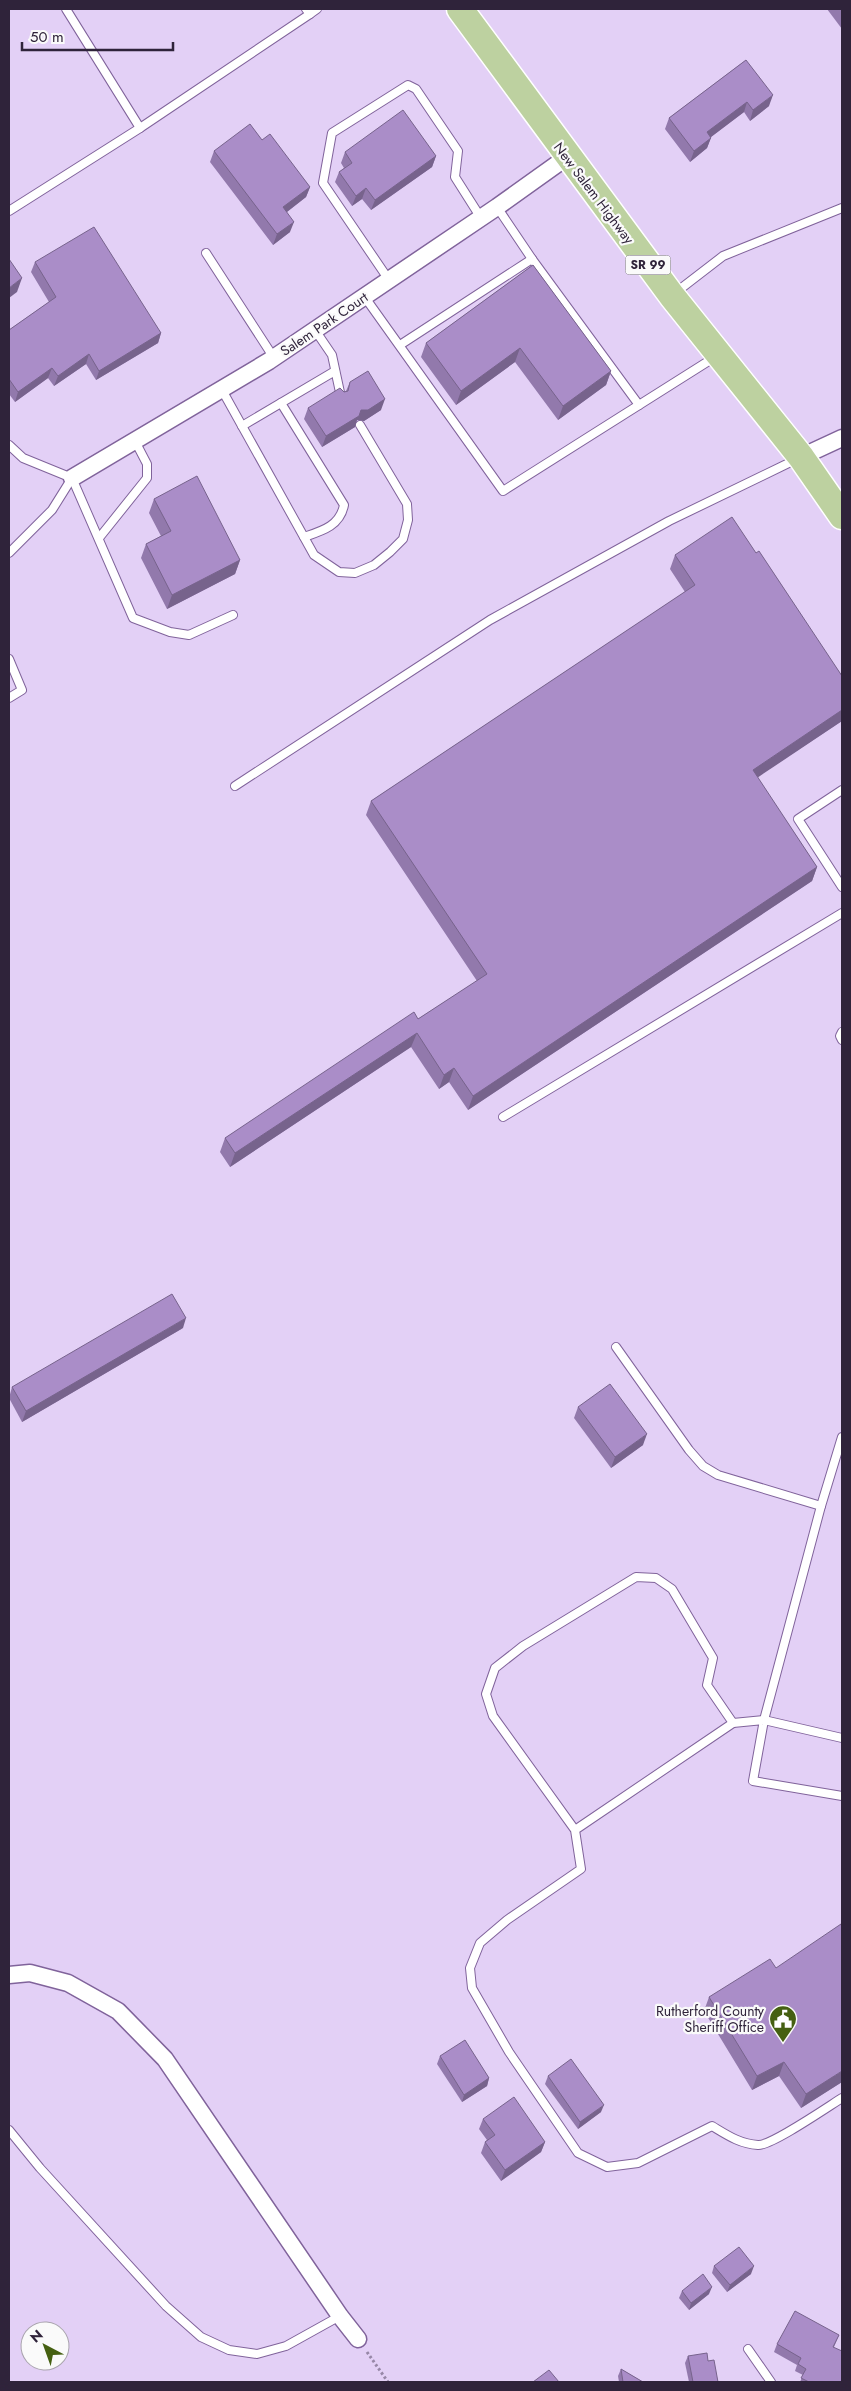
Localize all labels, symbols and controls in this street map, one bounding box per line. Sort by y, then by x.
scale bar [22,20,174,52]
text: 50 m [30,26,64,48]
street label: New Salem Highway [549,138,639,249]
road number: SR 99 [626,256,670,274]
street label: Salem Park Court [276,287,372,361]
place label: Rutherford County Sheriff Office [656,2001,765,2037]
public building icon: Rutherford County Sheriff Office [768,2004,798,2043]
north arrow [20,2321,70,2371]
text: N [26,2325,47,2347]

